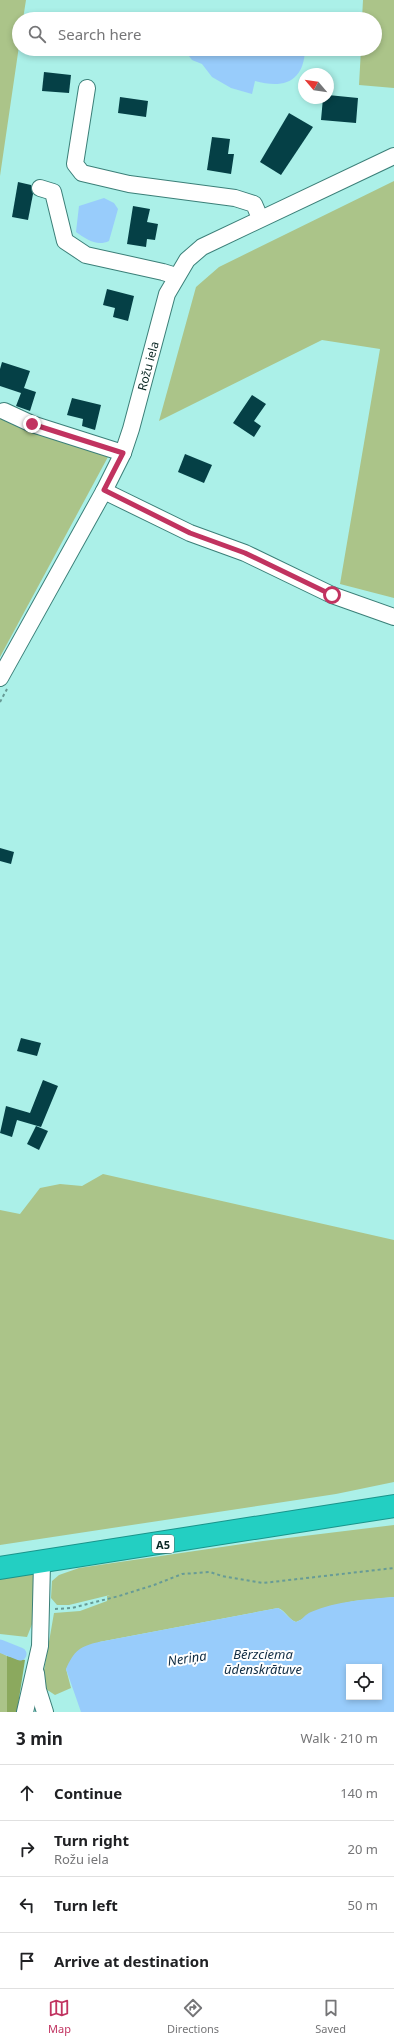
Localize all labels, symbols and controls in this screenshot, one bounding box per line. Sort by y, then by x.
search box [12,12,382,56]
icon: search [26,23,48,45]
text: Search here [58,24,141,44]
north arrow [298,68,334,104]
street label: Rožu iela [133,339,163,393]
route end [23,415,41,433]
route start [323,586,341,604]
road number: A5 [152,1535,174,1553]
water label: Bērzciema ūdenskrātuve [224,1645,302,1678]
water label: Neriņa [166,1646,208,1670]
map controls [346,1664,382,1700]
button: locate [346,1664,382,1700]
text: 3 min [16,1727,63,1750]
text: Walk · 210 m [300,1729,378,1747]
icon: ahead [16,1782,38,1804]
text: Continue [54,1783,122,1803]
text: 140 m [340,1784,378,1802]
text: Turn right [54,1830,129,1850]
icon: right [16,1838,38,1860]
text: 20 m [348,1840,378,1858]
text: Rožu iela [54,1850,109,1868]
icon: left [16,1894,38,1916]
text: Turn left [54,1895,118,1915]
text: 50 m [348,1896,378,1914]
icon: arrive [16,1950,38,1972]
text: Arrive at destination [54,1951,209,1971]
tab: Map [48,1997,71,2036]
tab: Directions [167,1997,219,2036]
tab: Saved [315,1997,346,2036]

